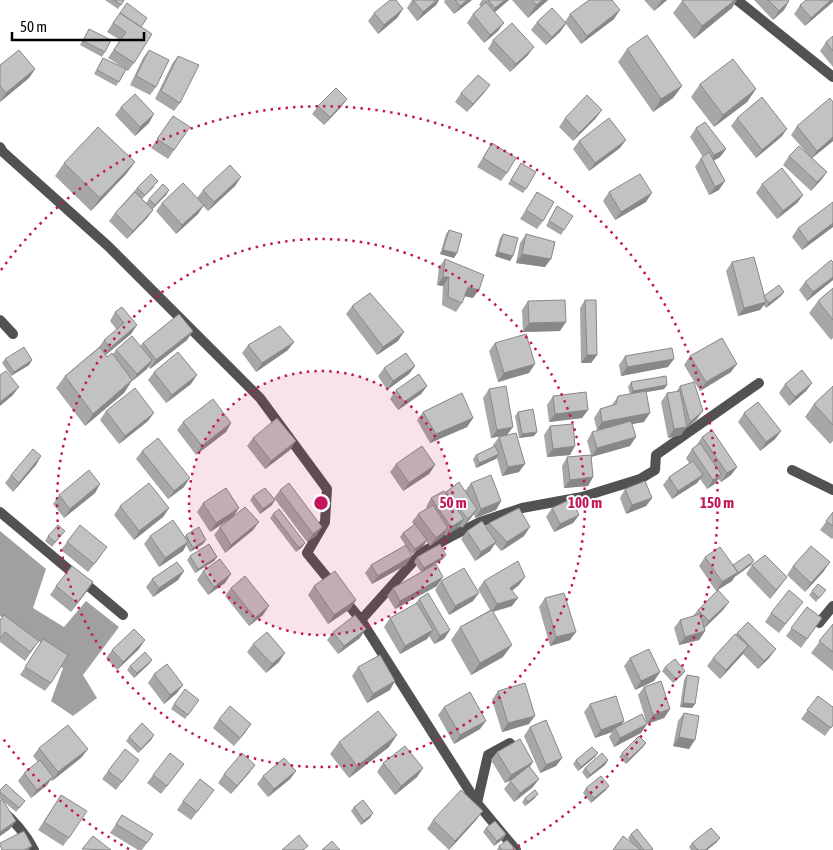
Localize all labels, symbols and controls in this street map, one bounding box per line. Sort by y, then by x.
scale bar [12,10,145,42]
text: 50 m [20,18,47,35]
centre of rings [312,494,330,512]
text: 50 m [440,494,467,511]
text: 100 m [568,494,602,511]
text: 150 m [700,494,734,511]

